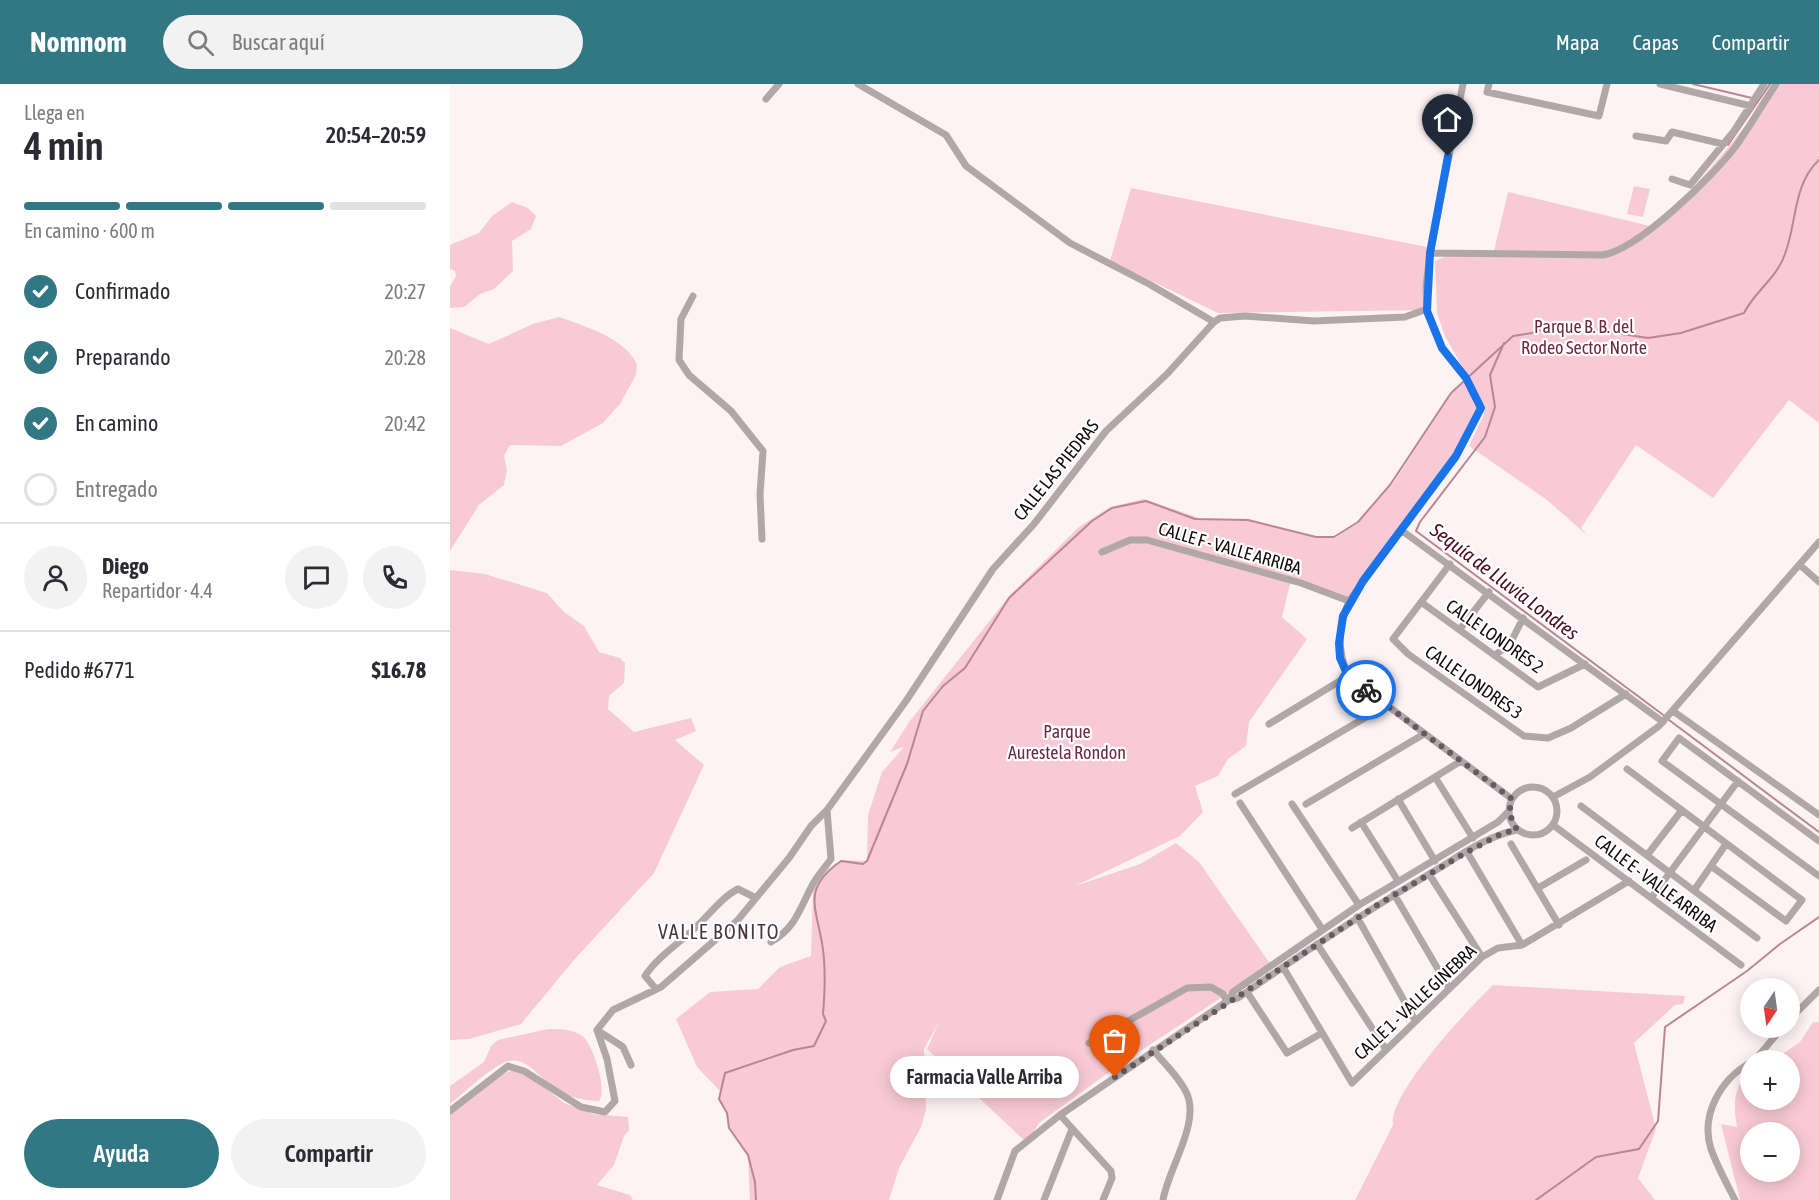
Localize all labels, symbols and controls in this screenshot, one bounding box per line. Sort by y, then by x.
search box [163,15,583,69]
text: Nomnom [30,26,127,58]
icon: search [184,26,217,59]
text: Buscar aquí [232,29,325,55]
text: Mapa [1556,30,1599,54]
text: Capas [1632,30,1679,54]
text: Compartir [1712,30,1789,54]
pin [1422,94,1473,156]
text: Llega en [24,101,85,124]
icon: home [1431,103,1464,136]
text: 20:54–20:59 [326,122,426,148]
text: 4 min [24,124,104,168]
text: En camino · 600 m [24,219,155,242]
icon: check [24,275,57,308]
text: Confirmado [75,278,170,304]
text: 20:27 [384,280,426,303]
park label: Parque B. B. del Rodeo Sector Norte [1521,316,1647,358]
icon: check [24,341,57,374]
text: Preparando [75,344,171,370]
text: 20:28 [384,346,426,369]
icon: check [24,407,57,440]
text: En camino [75,410,158,436]
text: 20:42 [384,412,426,435]
street label: CALLE LAS PIEDRAS [1009,415,1103,525]
text: Entregado [75,476,158,502]
water label: Sequía de Lluvia Londres [1426,517,1584,644]
street label: CALLE F - VALLE ARRIBA [1156,518,1304,579]
button: person [24,546,87,609]
button: chat [285,546,348,609]
button: phone [363,546,426,609]
text: Diego [102,553,149,579]
text: Repartidor · 4.4 [102,579,213,602]
street label: CALLE LONDRES 2 [1442,595,1548,677]
street label: CALLE LONDRES 3 [1421,641,1527,723]
text: Pedido #6771 [24,657,135,683]
text: $16.78 [371,657,426,683]
courier [1336,660,1396,720]
icon: bike [1350,674,1383,707]
park label: Parque Aurestela Rondon [1008,721,1126,763]
street label: CALLE E - VALLE ARRIBA [1591,830,1722,936]
district label: VALLE BONITO [658,920,780,943]
street label: CALLE 1 - VALLE GINEBRA [1350,940,1480,1064]
north arrow [1740,978,1800,1038]
map controls [1740,978,1800,1182]
pin [1089,1015,1140,1077]
icon: bag [1098,1024,1131,1057]
button: + [1740,1050,1800,1110]
callout: Farmacia Valle Arriba [890,1056,1079,1098]
text: Farmacia Valle Arriba [906,1065,1063,1088]
button: Ayuda [24,1119,219,1188]
button: Compartir [231,1119,426,1188]
button: − [1740,1122,1800,1182]

